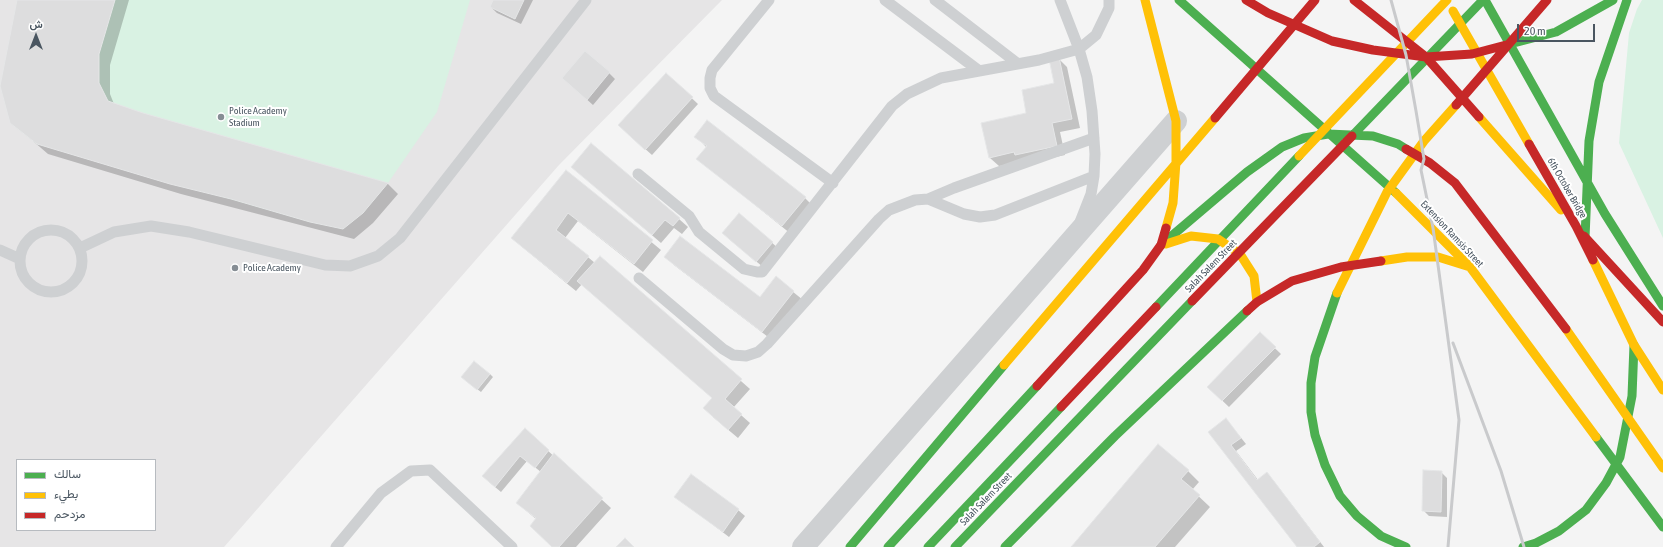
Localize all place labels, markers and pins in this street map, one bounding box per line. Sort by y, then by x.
place label: Police Academy Stadium [229,105,287,128]
marker: Police Academy Stadium [216,112,226,122]
place label: Police Academy [243,262,301,274]
marker: Police Academy [230,263,240,273]

